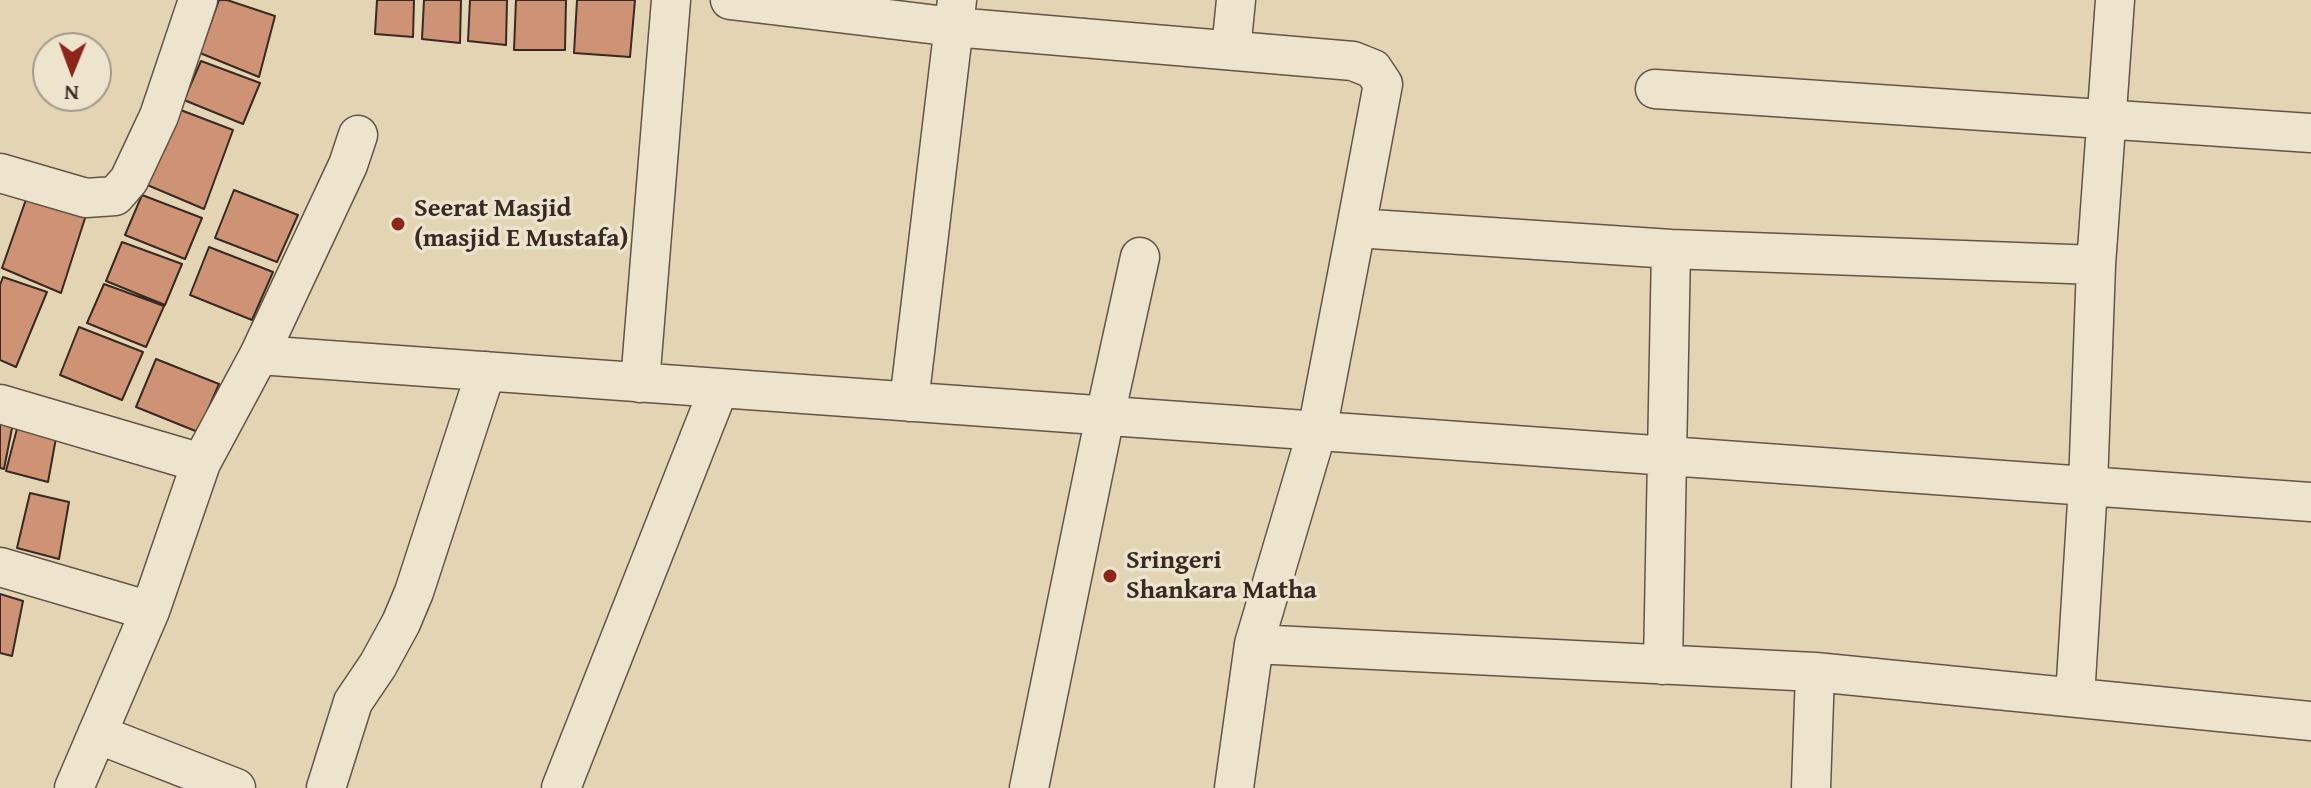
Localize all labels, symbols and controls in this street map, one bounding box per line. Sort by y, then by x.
north arrow [32,32,112,112]
text: N [64,78,79,110]
place label: Seerat Masjid (masjid E Mustafa) [414,193,628,254]
marker: Seerat Masjid (masjid E Mustafa) [389,215,407,233]
place label: Sringeri Shankara Matha [1126,545,1317,606]
marker: Sringeri Shankara Matha [1101,567,1119,585]

